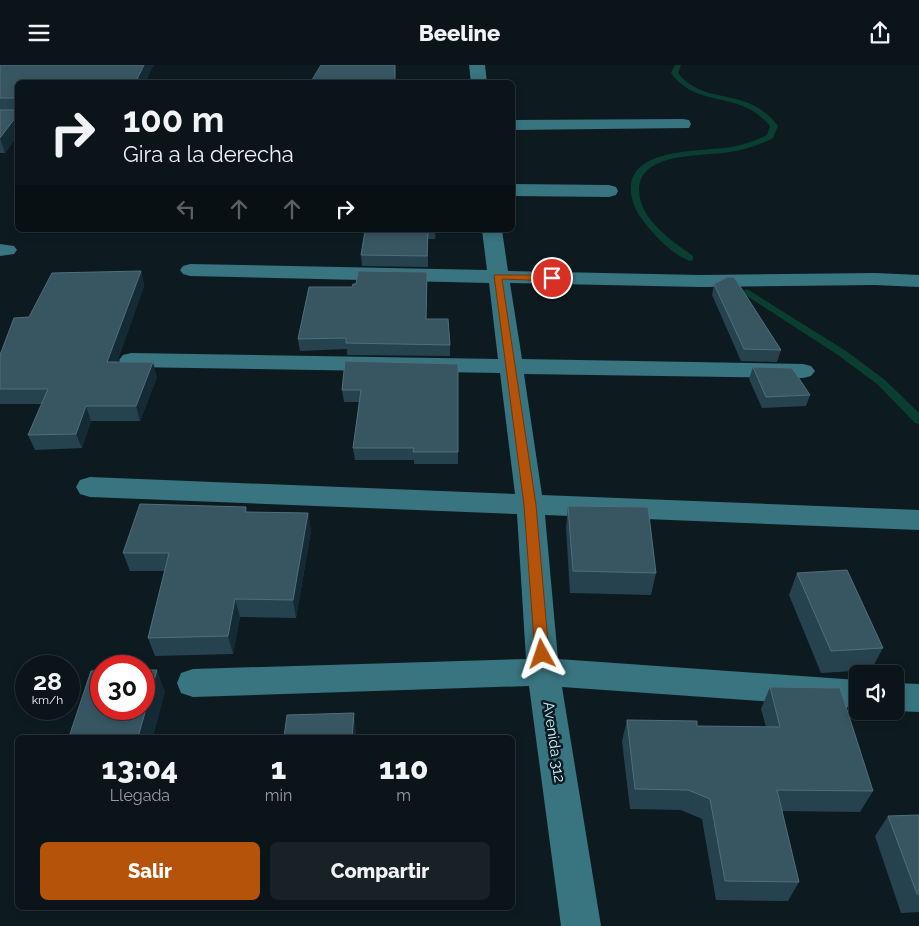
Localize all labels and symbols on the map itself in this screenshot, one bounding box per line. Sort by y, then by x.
pin [531,257,573,299]
position arrow [515,627,567,679]
speed limit sign: 30 [90,655,155,720]
street label: Avenida 312 [539,700,569,784]

